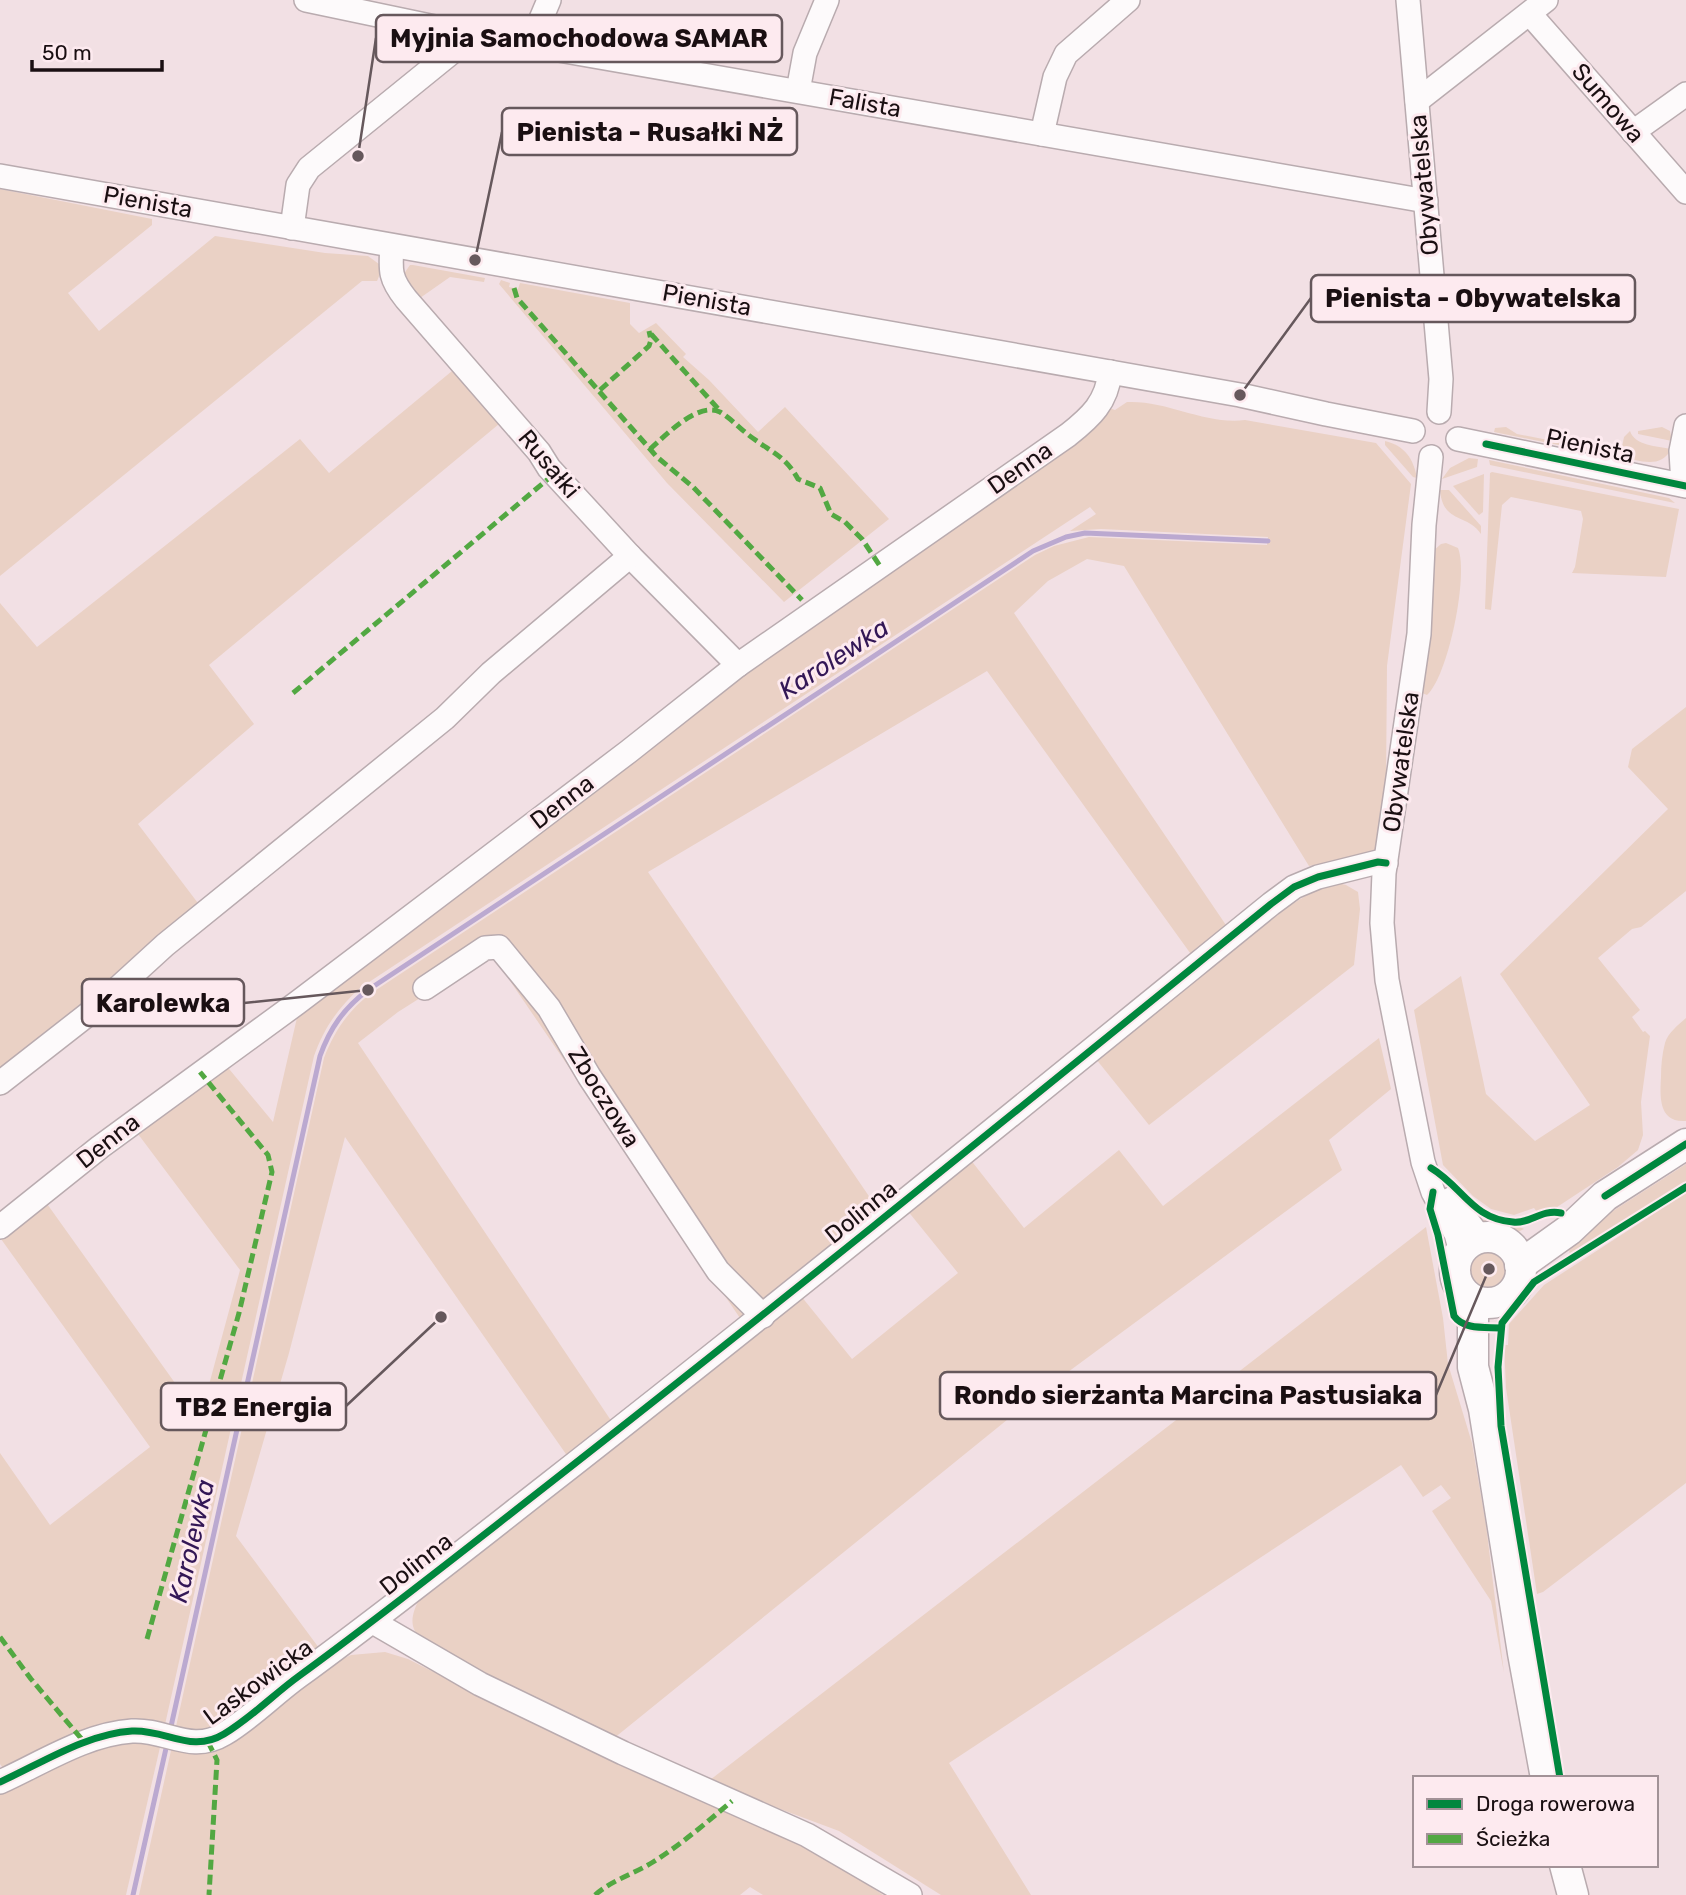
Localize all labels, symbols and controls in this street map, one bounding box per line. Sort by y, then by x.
callout: Myjnia Samochodowa SAMAR [376,15,782,62]
text: Myjnia Samochodowa SAMAR [390,23,768,54]
scale bar [32,28,161,72]
text: 50 m [42,40,92,65]
street label: Sumowa [1566,57,1650,149]
street label: Falista [827,83,903,123]
callout: Pienista - Rusałki NŻ [502,108,797,155]
street label: Obywatelska [1404,113,1444,257]
text: Pienista - Rusałki NŻ [517,117,783,148]
street label: Pienista [101,180,195,224]
callout: Pienista - Obywatelska [1311,275,1635,322]
street label: Pienista [660,278,754,322]
text: Pienista - Obywatelska [1325,283,1621,314]
street label: Pienista [1543,423,1637,469]
street label: Rusałki [512,424,586,504]
street label: Denna [982,436,1058,500]
water label: Karolewka [773,612,895,706]
street label: Obywatelska [1377,690,1425,834]
street label: Denna [525,769,599,835]
callout: Karolewka [82,979,244,1026]
text: Karolewka [96,988,230,1019]
street label: Zboczowa [562,1042,646,1152]
street label: Denna [71,1108,145,1174]
street label: Dolinna [819,1175,903,1249]
callout: Rondo sierżanta Marcina Pastusiaka [940,1372,1436,1419]
text: Rondo sierżanta Marcina Pastusiaka [954,1380,1422,1411]
callout: TB2 Energia [161,1383,346,1430]
text: TB2 Energia [176,1392,332,1423]
water label: Karolewka [163,1477,221,1605]
street label: Dolinna [374,1527,458,1601]
street label: Laskowicka [198,1633,318,1731]
legend [1413,1776,1658,1867]
text: Droga rowerowa [1476,1791,1635,1816]
text: Ścieżka [1476,1826,1550,1851]

